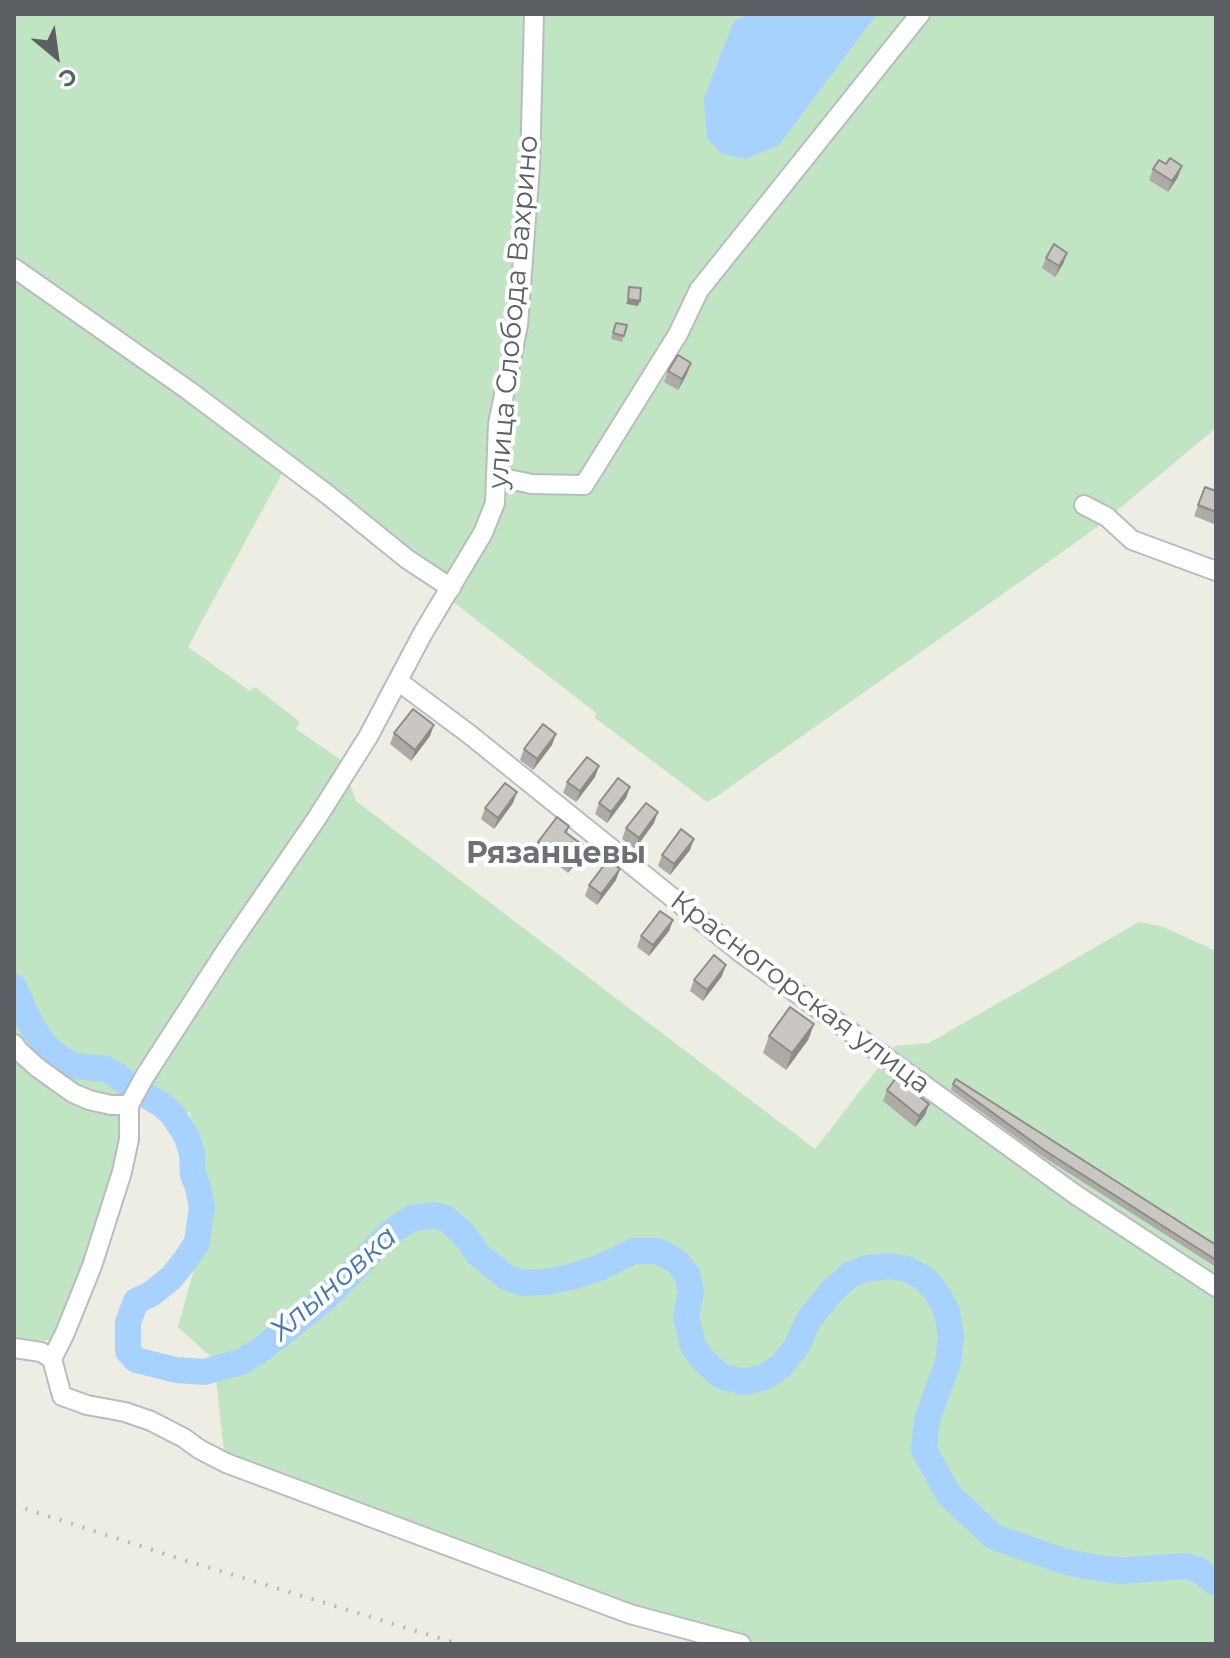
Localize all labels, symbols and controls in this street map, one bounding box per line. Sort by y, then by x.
north arrow [16,16,96,96]
text: С [54,62,81,93]
street label: улица Слобода Вахрино [482,134,546,490]
district label: Рязанцевы [466,836,646,872]
street label: Красногорская улица [663,884,937,1102]
water label: Хлыновка [263,1219,405,1349]

